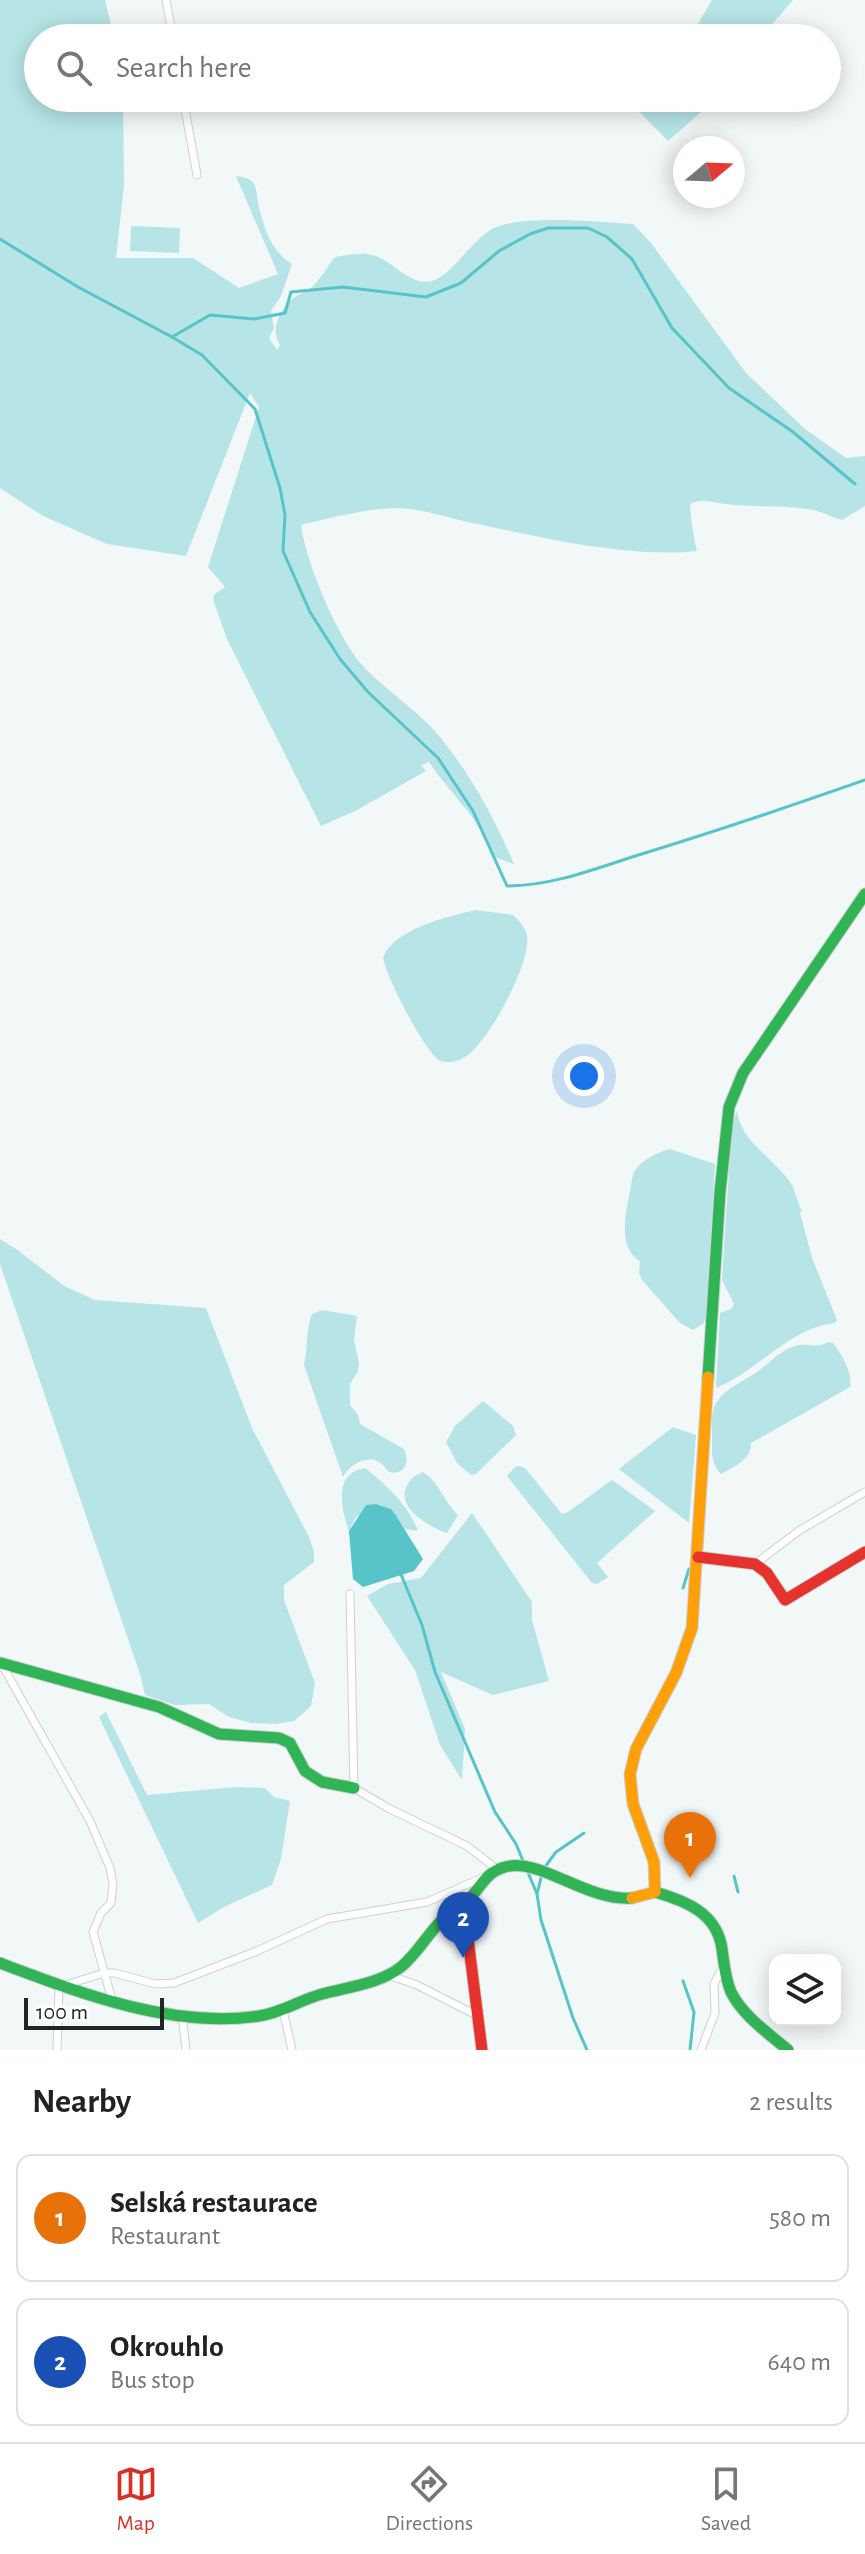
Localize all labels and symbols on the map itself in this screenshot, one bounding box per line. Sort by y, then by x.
north arrow [673,136,745,208]
your location [564,1056,604,1096]
pin: 1 [664,1812,716,1878]
pin: 2 [437,1892,489,1958]
scale bar [24,1994,164,2030]

